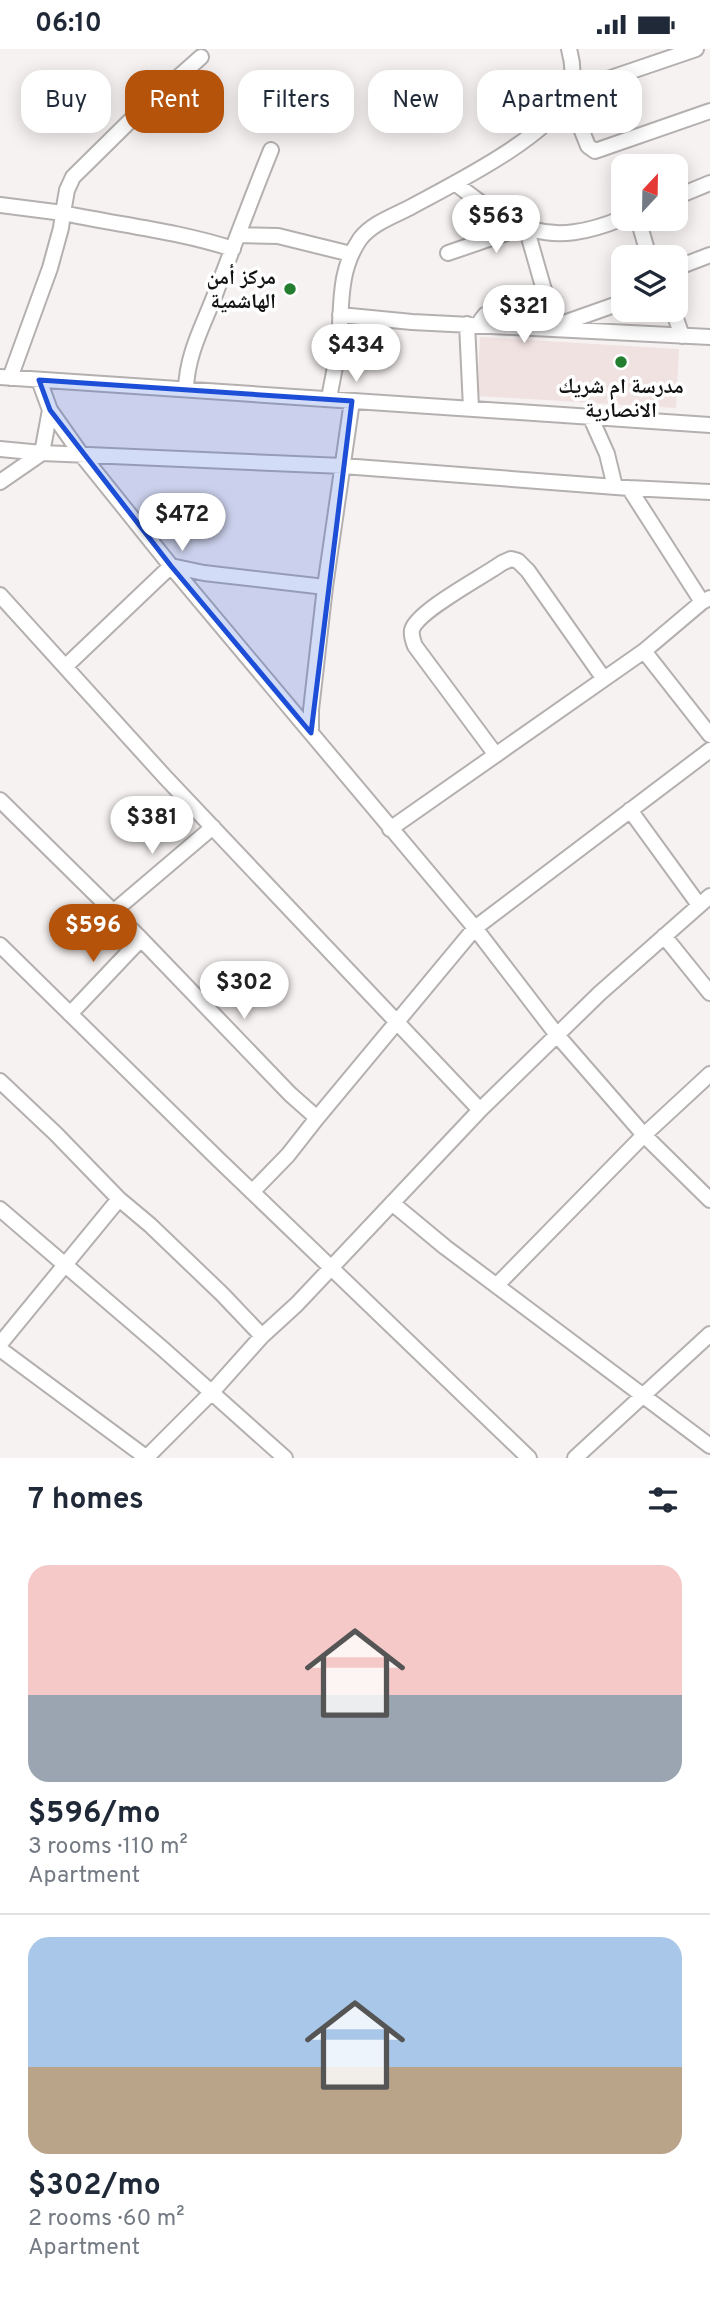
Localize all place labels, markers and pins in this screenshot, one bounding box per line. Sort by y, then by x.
pin: $563 [455,195,537,255]
place label: مركز أمن الهاشمية [206,263,276,316]
marker: مركز أمن الهاشمية [282,281,298,297]
pin: $321 [483,285,565,345]
pin: $434 [315,325,397,384]
marker: مدرسة ام شريك الانصارية [613,354,629,370]
place label: مدرسة ام شريك الانصارية [558,374,684,425]
pin: $472 [141,493,223,553]
pin: $381 [111,797,193,856]
pin: $596 [52,905,134,964]
pin: $302 [203,961,285,1021]

